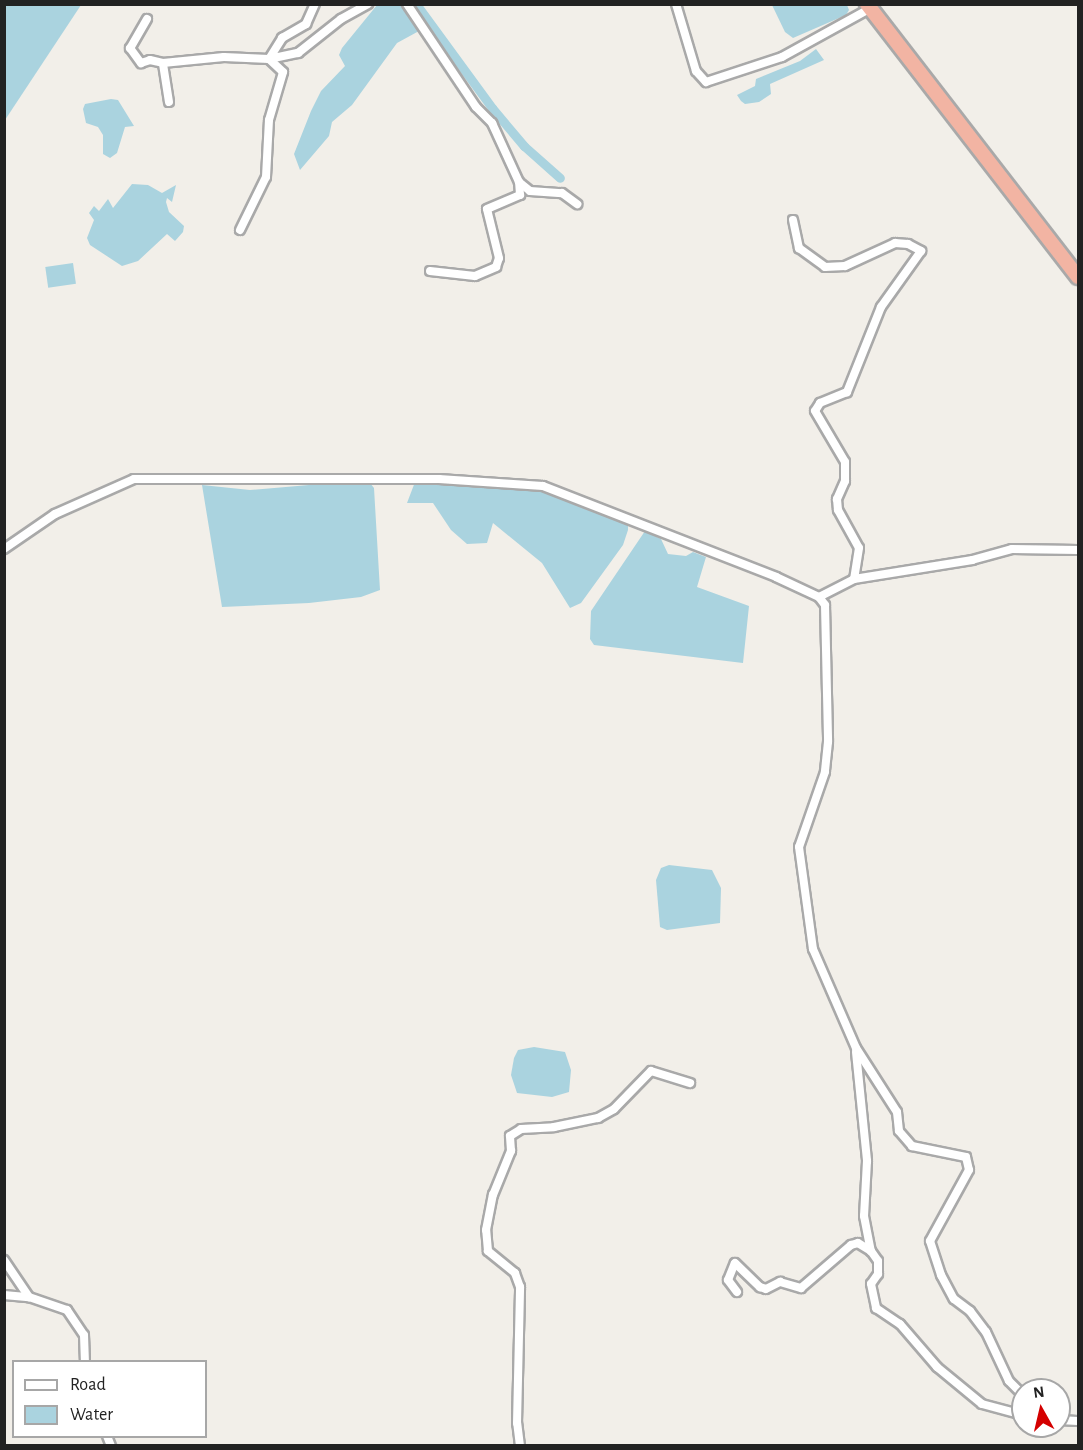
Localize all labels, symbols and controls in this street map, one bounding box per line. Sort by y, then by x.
legend [12,1360,207,1438]
text: Road [70,1376,106,1394]
north arrow [1011,1378,1071,1438]
text: N [1032,1383,1045,1401]
text: Water [70,1406,113,1424]

